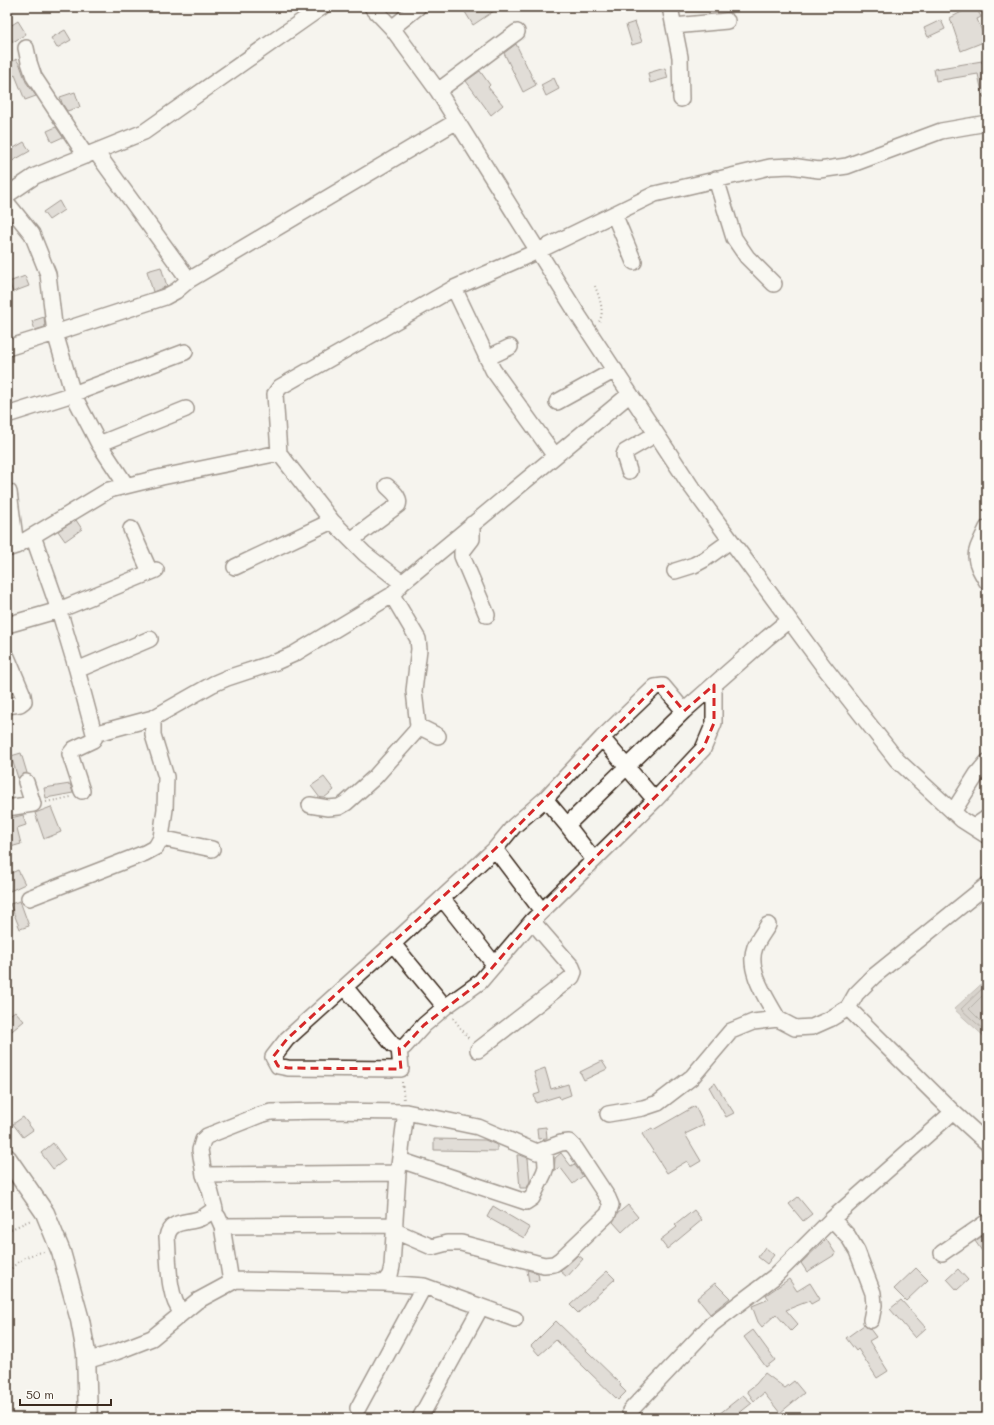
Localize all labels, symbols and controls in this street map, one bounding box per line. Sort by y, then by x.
scale bar [20,1381,111,1407]
text: 50 m [26,1386,54,1402]

